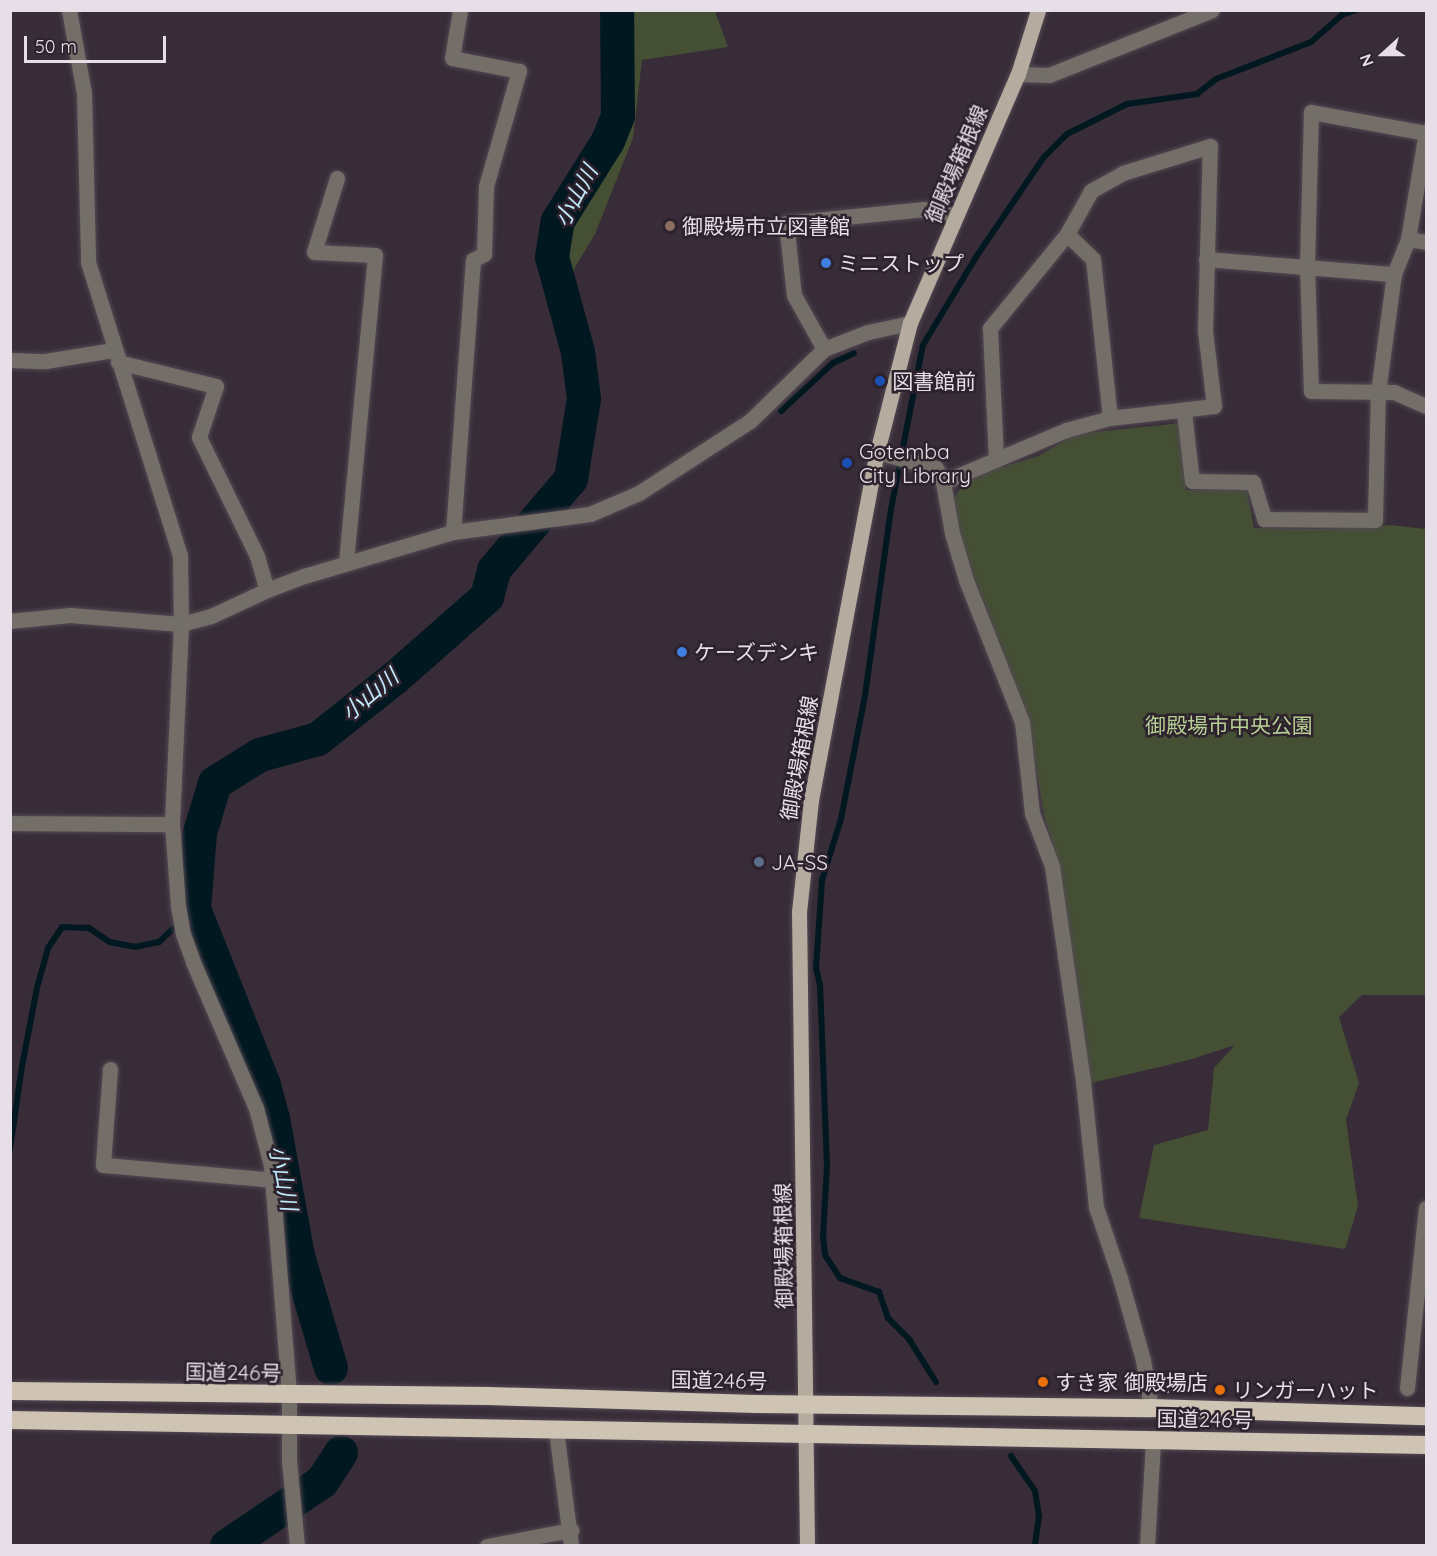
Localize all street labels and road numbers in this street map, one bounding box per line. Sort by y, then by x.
street label: 御殿場箱根線 [920,101,992,227]
street label: 御殿場箱根線 [776,694,822,822]
street label: 御殿場箱根線 [769,1183,797,1309]
street label: 国道246号 [184,1359,282,1385]
street label: 国道246号 [670,1367,768,1393]
street label: 国道246号 [1156,1406,1254,1432]

